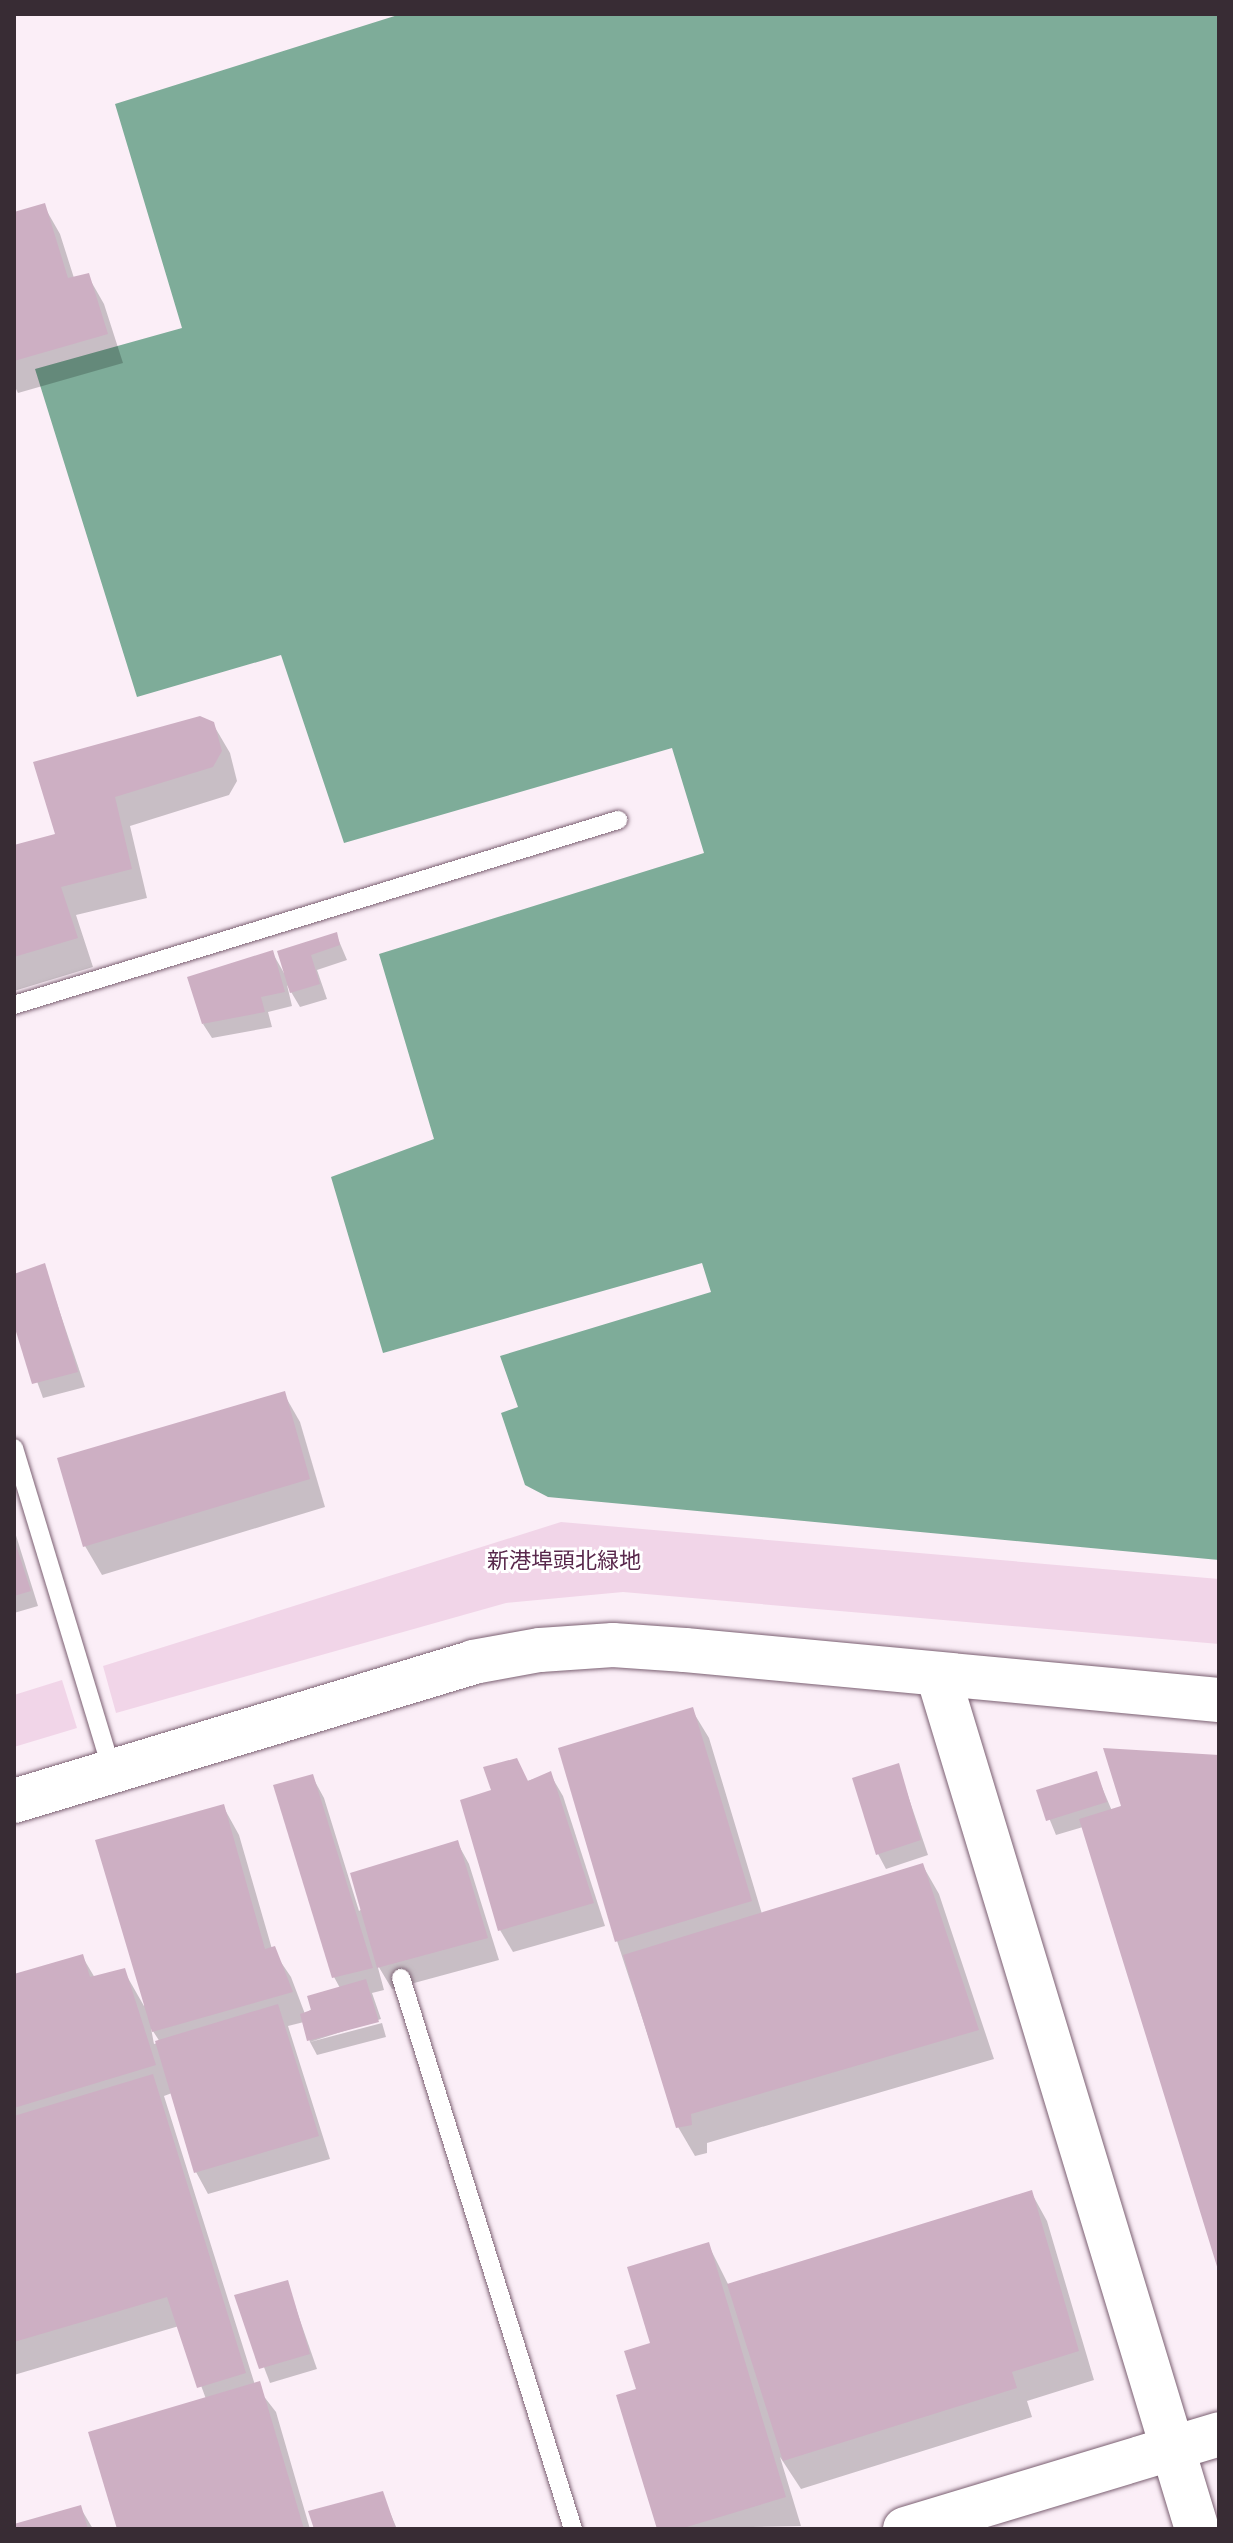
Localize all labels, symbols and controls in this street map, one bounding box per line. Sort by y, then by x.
park label: 新港埠頭北緑地 [487,1547,641,1573]

